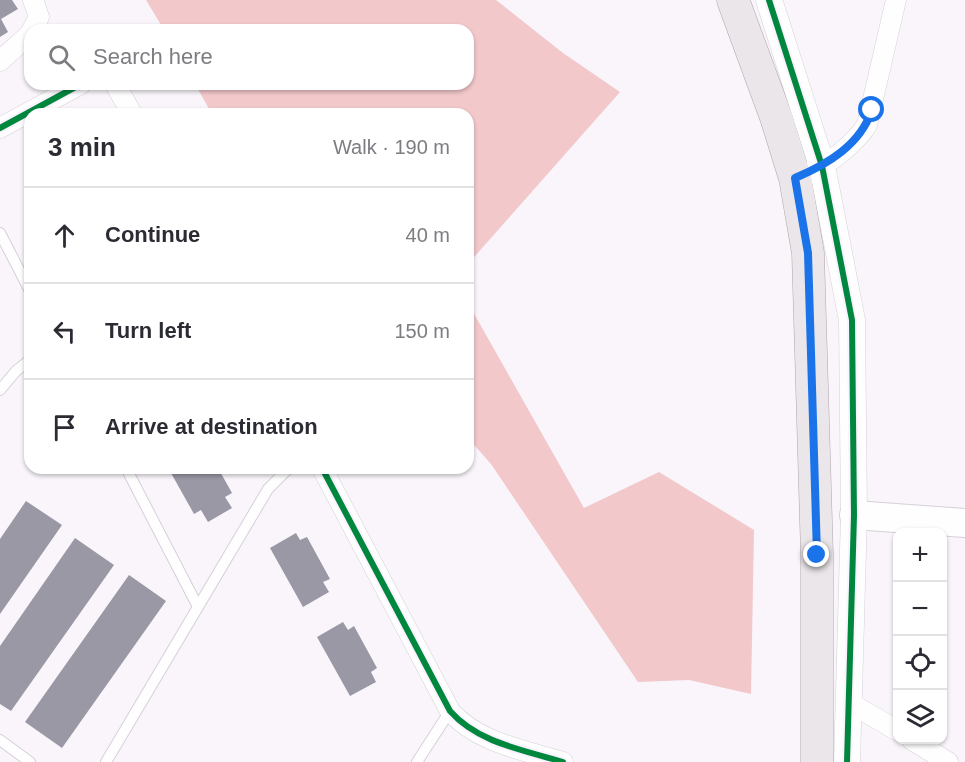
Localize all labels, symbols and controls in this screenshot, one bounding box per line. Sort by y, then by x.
search box [24,24,474,90]
icon: search [45,41,78,74]
text: Search here [93,44,213,69]
route start [858,96,884,122]
text: 3 min [48,132,116,162]
text: Walk · 190 m [333,136,450,158]
icon: ahead [48,219,81,252]
text: Continue [105,222,200,247]
text: 40 m [406,224,450,246]
icon: left [48,315,81,348]
text: Turn left [105,318,191,343]
text: 150 m [394,320,450,342]
icon: arrive [48,411,81,444]
text: Arrive at destination [105,414,318,439]
map controls [893,528,947,744]
button: + [893,528,947,582]
route end [803,541,829,567]
button: − [893,582,947,636]
button: locate [893,636,947,690]
button: layers [893,690,947,744]

